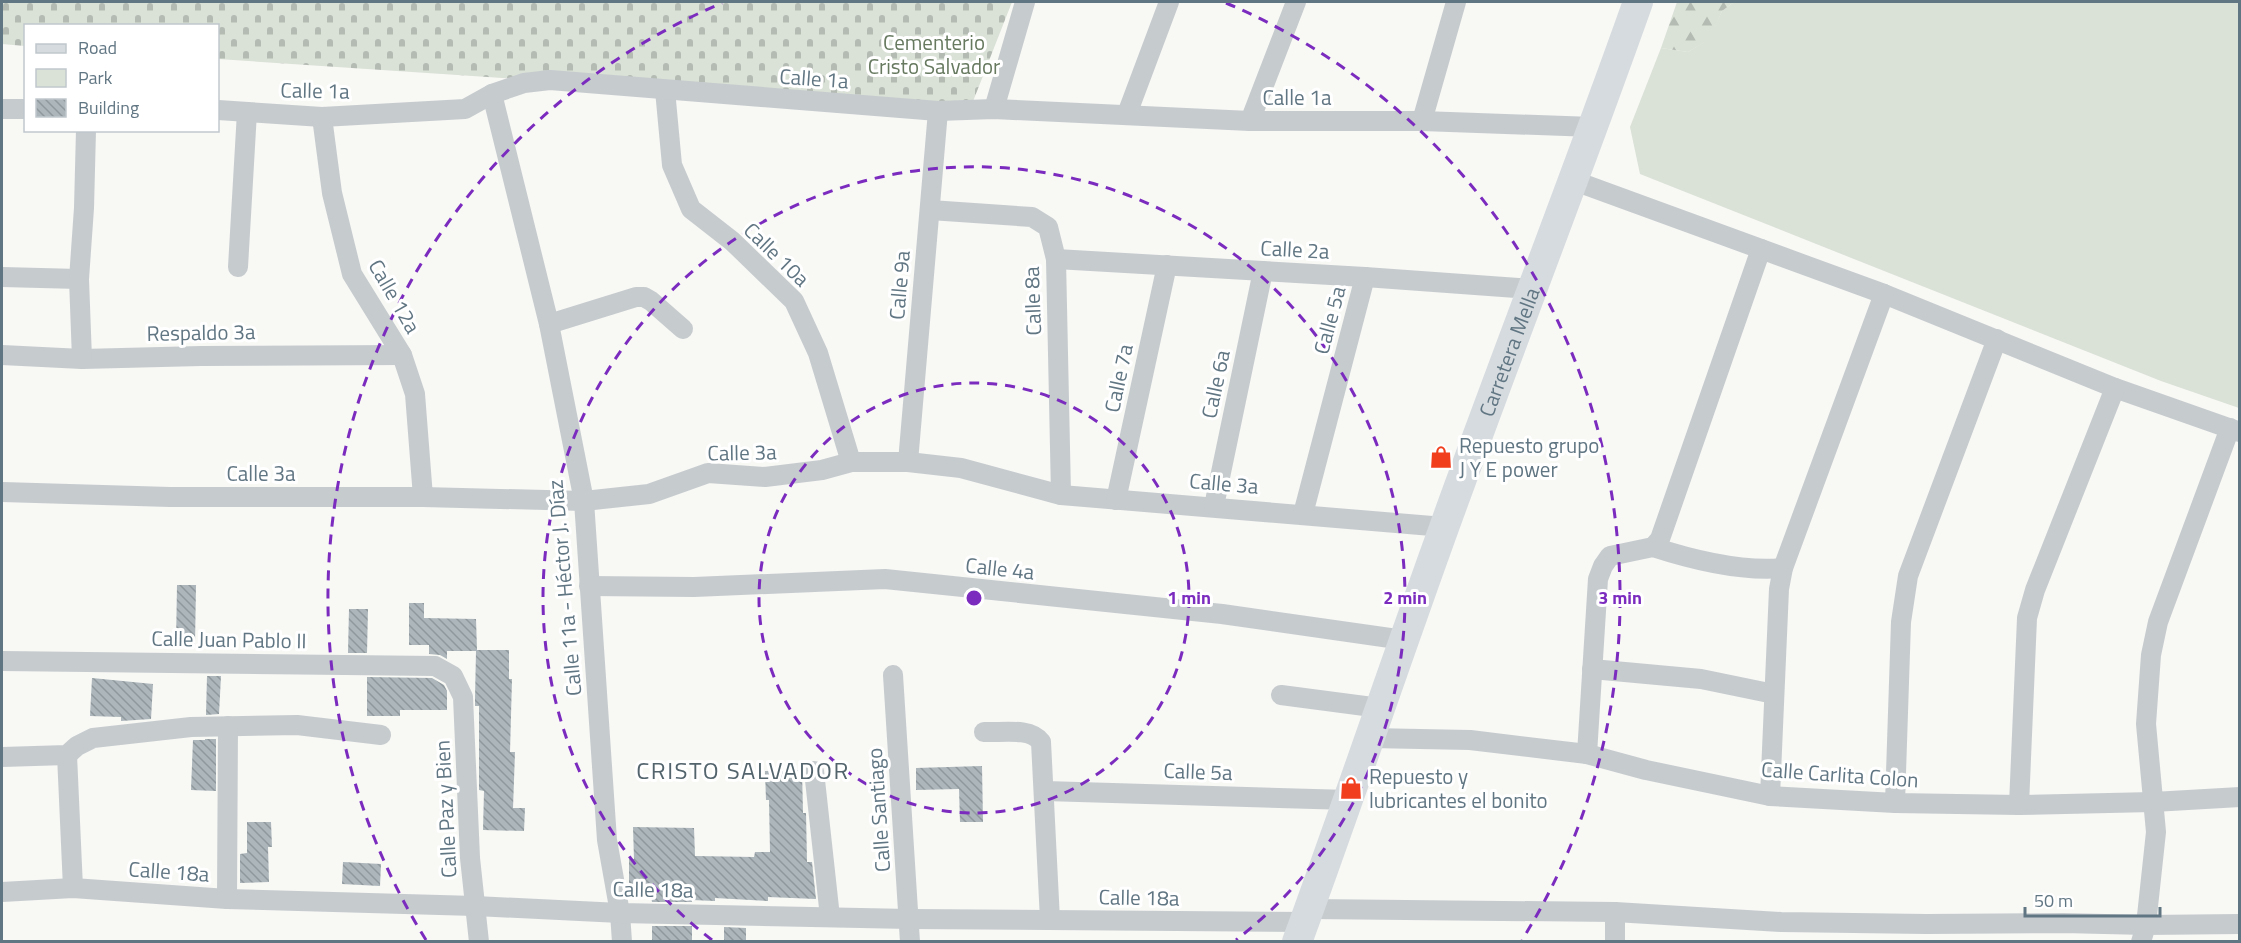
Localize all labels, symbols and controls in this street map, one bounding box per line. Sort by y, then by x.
legend [24,24,219,132]
park label: Cementerio Cristo Salvador [868,26,1000,82]
text: Road [78,34,117,61]
street label: Calle 1a [778,60,850,96]
text: Park [78,64,113,91]
street label: Calle 1a [280,73,350,107]
street label: Calle 1a [1262,81,1332,113]
text: Building [78,94,139,121]
street label: Calle 10a [737,214,818,294]
street label: Calle 2a [1260,231,1331,267]
street label: Calle 9a [880,249,918,321]
street label: Calle 12a [361,253,429,339]
street label: Calle 8a [1015,265,1049,336]
street label: Calle 5a [1305,282,1354,358]
street label: Carretera Mella [1470,282,1548,421]
street label: Respaldo 3a [146,315,256,349]
street label: Calle 7a [1095,340,1141,415]
street label: Calle 6a [1192,346,1238,421]
place label: Repuesto grupo J Y E power [1459,429,1599,485]
street label: Calle 3a [707,435,777,469]
shop icon: Repuesto grupo J Y E power [1428,444,1454,470]
street label: Calle 3a [226,457,296,489]
street label: Calle 3a [1188,464,1260,502]
street label: Calle 11a - Héctor J. Díaz [539,479,589,697]
street label: Calle 4a [964,548,1037,588]
text: 1 min [1167,584,1211,611]
text: 2 min [1383,584,1427,611]
text: 3 min [1598,584,1642,611]
centre of rings [964,588,984,608]
street label: Calle Juan Pablo II [151,622,307,656]
street label: Calle Paz y Bien [425,739,465,879]
street label: Calle Santiago [858,747,898,873]
district label: CRISTO SALVADOR [636,752,850,788]
street label: Calle Carlita Colon [1760,753,1920,795]
street label: Calle 5a [1163,754,1234,788]
place label: Repuesto y lubricantes el bonito [1369,760,1548,816]
shop icon: Repuesto y lubricantes el bonito [1338,775,1364,801]
street label: Calle 18a [128,852,211,890]
street label: Calle 18a [612,872,694,906]
street label: Calle 18a [1098,880,1180,914]
scale bar [2025,880,2160,918]
text: 50 m [2034,887,2073,914]

